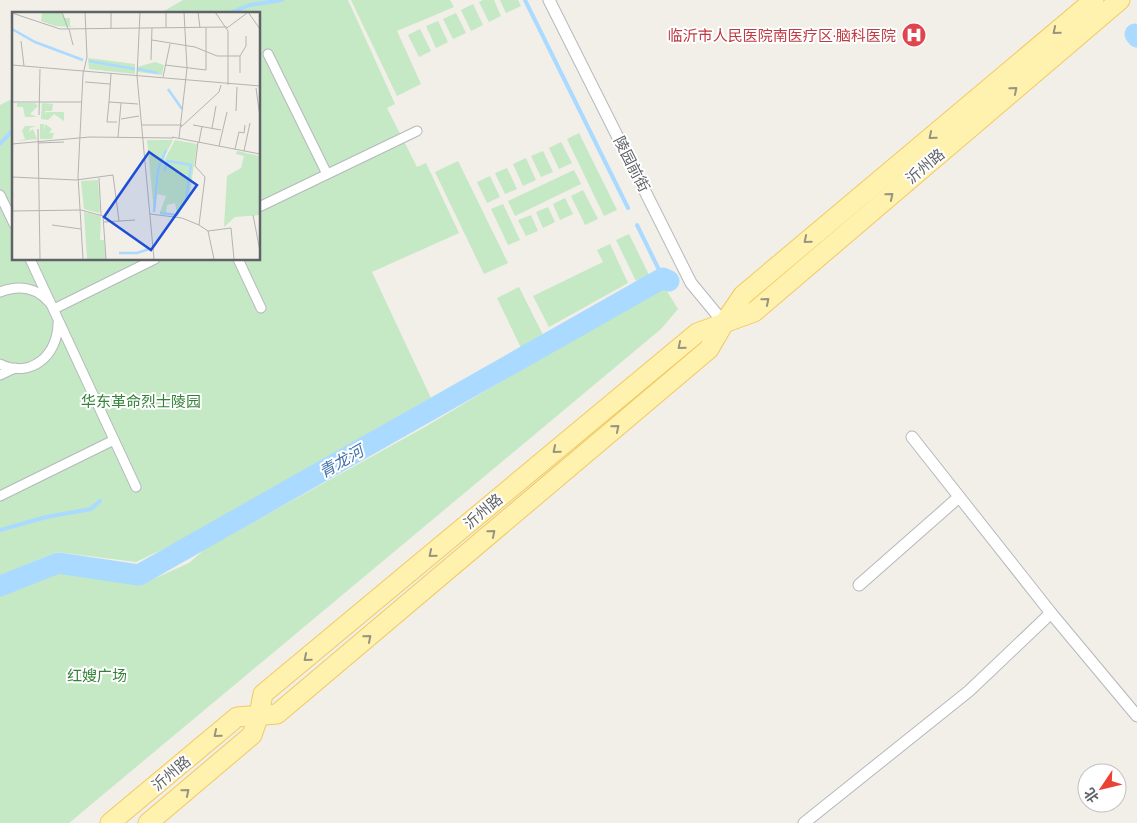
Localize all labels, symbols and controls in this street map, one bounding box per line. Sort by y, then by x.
inset map [12,12,260,260]
hospital icon: 临沂市人民医院南医疗区·脑科医院 [901,22,927,48]
place label: 临沂市人民医院南医疗区·脑科医院 [668,26,896,45]
one-way arrow [1053,26,1062,35]
one-way arrow [1008,88,1017,96]
one-way arrow [929,130,938,139]
street label: 陵园前街 [610,133,654,195]
street label: 沂州路 [902,144,948,188]
one-way arrow [885,192,894,201]
one-way arrow [804,235,813,244]
one-way arrow [761,298,770,307]
one-way arrow [678,340,687,349]
park label: 华东革命烈士陵园 [81,392,201,411]
one-way arrow [610,424,619,433]
water label: 青龙河 [315,439,369,482]
one-way arrow [553,444,562,453]
street label: 沂州路 [460,489,506,533]
one-way arrow [486,529,495,538]
one-way arrow [428,548,437,557]
one-way arrow [362,634,371,643]
one-way arrow [303,652,312,661]
park label: 红嫂广场 [67,666,127,685]
one-way arrow [214,729,223,737]
street label: 沂州路 [148,751,194,795]
north arrow [1077,763,1127,813]
text: 北 [1080,785,1103,806]
one-way arrow [180,788,189,797]

